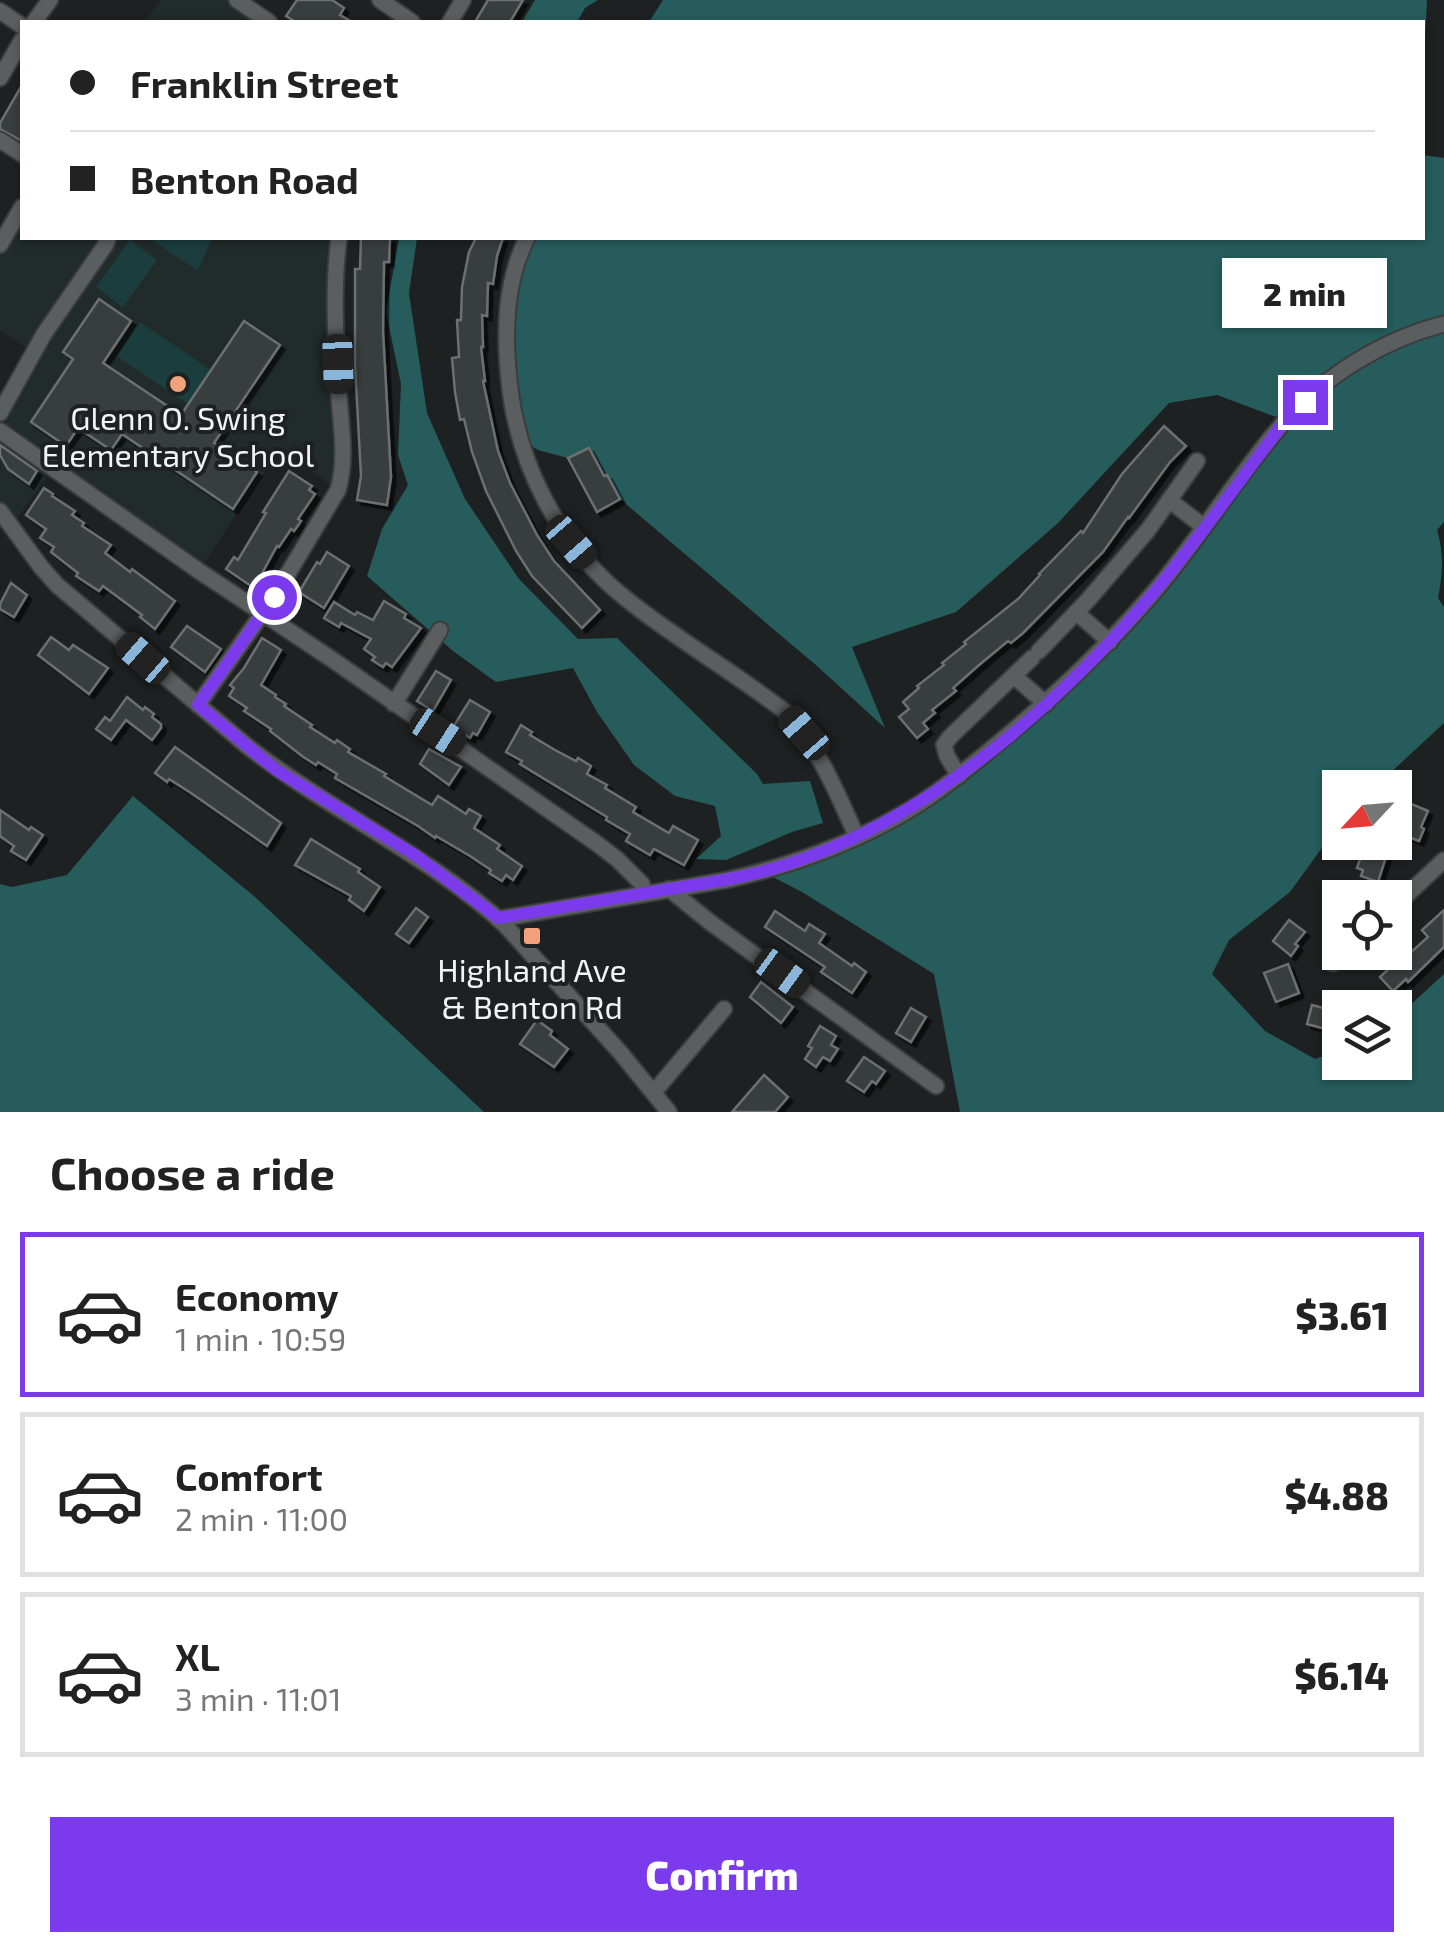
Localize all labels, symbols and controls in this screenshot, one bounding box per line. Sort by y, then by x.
text: Franklin Street [130,60,399,106]
text: Benton Road [130,156,359,202]
callout: 2 min [1222,257,1388,327]
text: 2 min [1263,274,1346,312]
car [322,333,354,395]
marker: Glenn O. Swing Elementary School [167,373,189,395]
route end [1283,380,1328,425]
place label: Glenn O. Swing Elementary School [42,398,315,473]
car [540,510,602,574]
route start [252,575,297,620]
car [111,627,175,689]
car [773,701,835,765]
car [405,703,471,761]
north arrow [1322,770,1412,860]
map controls [1322,770,1412,1080]
button: locate [1322,880,1412,970]
marker: Highland Ave & Benton Rd [521,925,543,947]
car [749,943,815,1003]
place label: Highland Ave & Benton Rd [437,950,627,1025]
button: layers [1322,990,1412,1080]
text: Choose a ride [50,1145,335,1199]
icon: car [55,1270,145,1360]
text: Economy [175,1273,339,1319]
text: $3.61 [1295,1292,1389,1338]
text: 1 min · 10:59 [175,1319,346,1357]
icon: car [55,1450,145,1540]
text: Comfort [175,1453,323,1499]
text: $4.88 [1284,1472,1389,1518]
text: 2 min · 11:00 [175,1499,348,1537]
icon: car [55,1630,145,1720]
text: XL [175,1633,220,1679]
text: $6.14 [1294,1652,1389,1698]
text: 3 min · 11:01 [175,1679,341,1717]
button: Confirm [50,1817,1394,1932]

